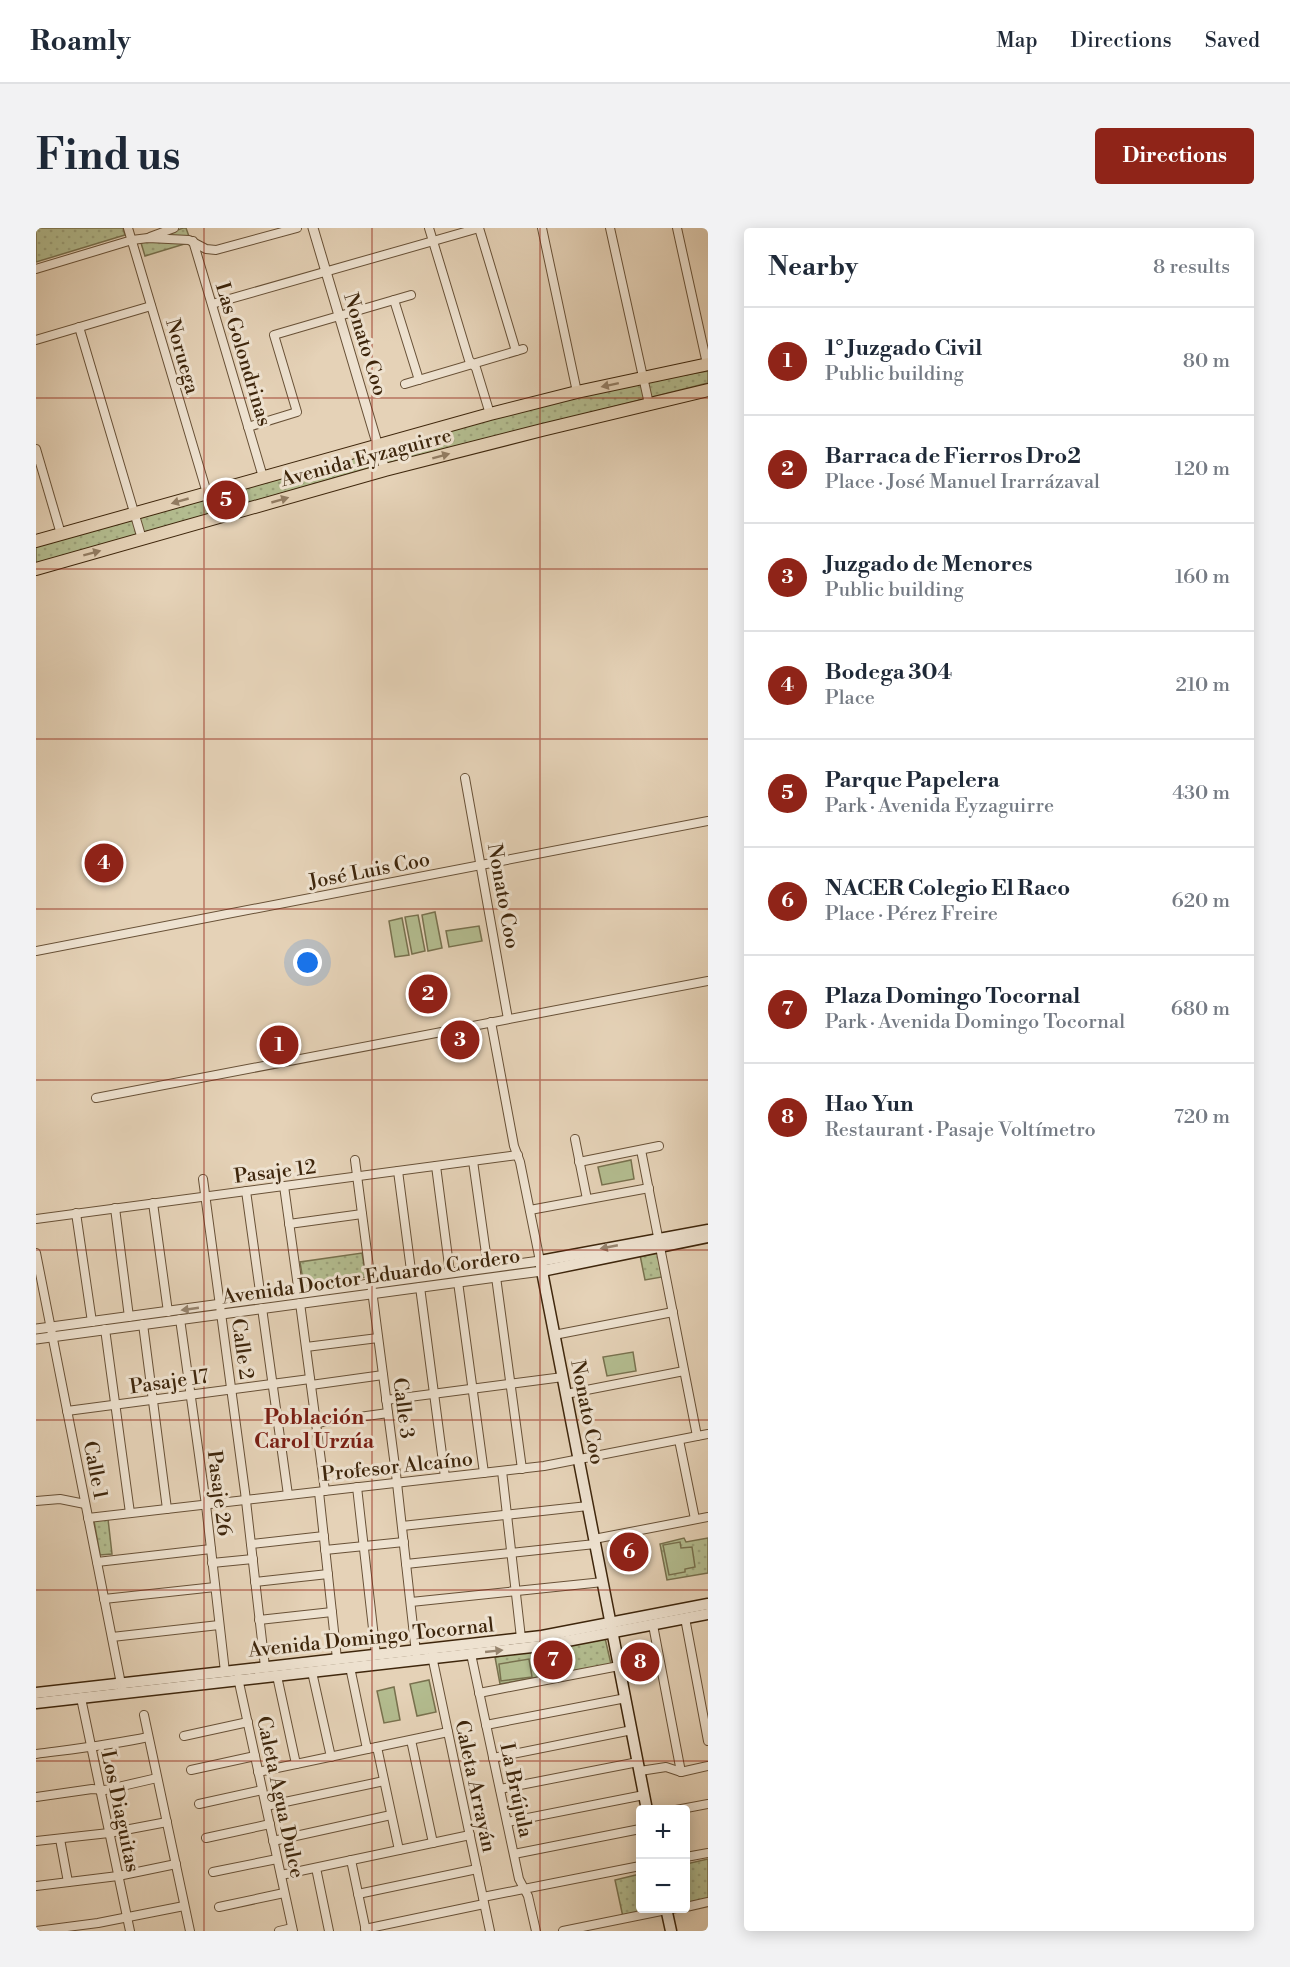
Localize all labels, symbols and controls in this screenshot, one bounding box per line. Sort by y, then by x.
text: Roamly [30,24,131,59]
text: Map [996,28,1038,54]
text: Directions [1071,28,1172,54]
text: Saved [1205,28,1260,54]
button: Directions [1095,128,1254,184]
text: Find us [36,130,180,183]
text: Nearby [768,251,858,283]
text: 8 results [1153,255,1230,280]
street label: Las Golondrinas [209,279,276,429]
street label: Nonato Coo [337,290,392,399]
street label: Noruega [159,316,204,398]
text: 1° Juzgado Civil [825,335,982,362]
text: 1 [783,349,792,374]
text: 80 m [1183,349,1230,374]
text: Public building [825,362,964,387]
one-way arrow [600,381,619,390]
street label: Avenida Eyzaguirre [277,424,455,494]
text: Barraca de Fierros Dro2 [825,443,1081,470]
one-way arrow [432,450,451,460]
text: 2 [781,457,794,482]
text: 120 m [1175,457,1230,482]
text: Place · José Manuel Irarrázaval [825,470,1100,495]
pin: 5 [206,478,246,522]
one-way arrow [271,495,289,504]
one-way arrow [171,496,189,506]
one-way arrow [84,548,102,557]
text: Juzgado de Menores [825,551,1033,578]
text: 3 [781,565,794,590]
text: 160 m [1175,565,1230,590]
text: Public building [825,578,964,603]
text: Bodega 304 [825,659,952,686]
text: 4 [781,673,794,698]
text: 210 m [1175,673,1230,698]
text: Place [825,686,875,711]
text: Parque Papelera [825,767,1000,794]
text: 5 [781,781,794,806]
text: 430 m [1172,781,1230,806]
text: Park · Avenida Eyzaguirre [825,794,1054,819]
pin: 4 [84,840,124,886]
street label: Nonato Coo [481,842,524,951]
street label: José Luis Coo [305,847,432,896]
text: NACER Colegio El Raco [825,875,1070,902]
text: 6 [781,889,794,914]
text: 620 m [1172,889,1230,914]
text: Place · Pérez Freire [825,902,998,927]
your location [293,948,322,977]
pin: 2 [408,972,448,1017]
text: Plaza Domingo Tocornal [825,983,1080,1010]
text: 7 [782,997,793,1022]
text: 680 m [1171,997,1230,1022]
text: Park · Avenida Domingo Tocornal [825,1010,1125,1035]
pin: 3 [440,1018,480,1062]
pin: 1 [260,1022,298,1068]
text: Hao Yun [825,1091,914,1118]
text: 8 [781,1105,794,1130]
text: 720 m [1174,1105,1230,1130]
text: Restaurant · Pasaje Voltímetro [825,1118,1096,1143]
street label: Pasaje 12 [233,1155,318,1190]
one-way arrow [599,1243,618,1252]
street label: Avenida Doctor Eduardo Cordero [220,1244,522,1311]
one-way arrow [181,1304,200,1313]
street label: Calle 2 [225,1317,258,1381]
street label: Nonato Coo [564,1358,609,1467]
street label: Pasaje 17 [128,1365,211,1400]
street label: Calle 3 [386,1376,419,1440]
district label: Población Carol Urzúa [254,1405,375,1455]
street label: Calle 1 [77,1439,112,1502]
street label: Profesor Alcaíno [320,1447,474,1488]
street label: Pasaje 26 [201,1449,236,1537]
pin: 6 [610,1530,648,1574]
street label: Avenida Domingo Tocornal [246,1613,495,1664]
pin: 7 [534,1638,572,1682]
pin: 8 [620,1640,660,1684]
one-way arrow [485,1646,504,1656]
street label: Caleta Agua Dulce [250,1714,309,1881]
street label: Caleta Arrayán [448,1718,501,1855]
street label: La Brújula [493,1741,538,1841]
street label: Los Diaguitas [94,1748,145,1875]
map controls [636,1805,690,1913]
button: + [636,1805,690,1859]
button: − [636,1859,690,1913]

